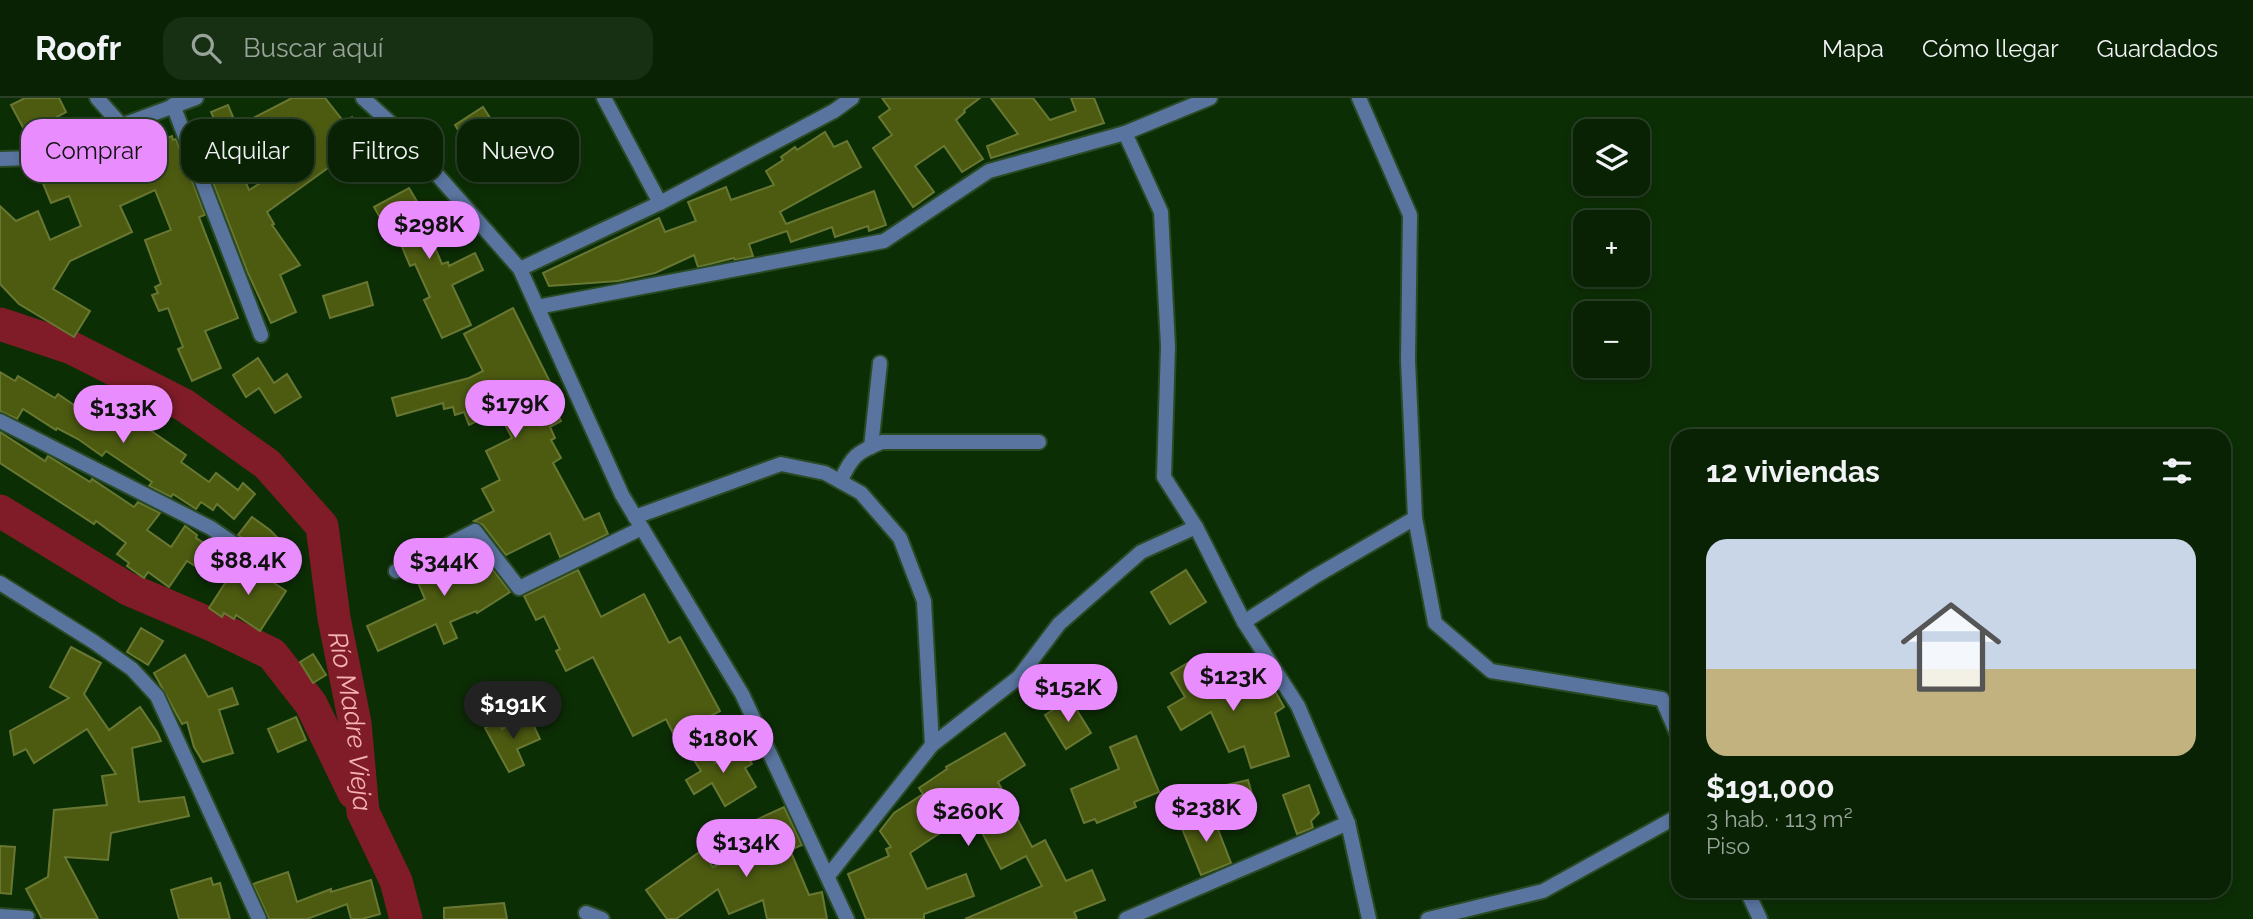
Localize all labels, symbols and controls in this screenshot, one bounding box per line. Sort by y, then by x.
search box [163,17,653,80]
text: Roofr [35,29,121,68]
icon: search [187,29,225,67]
text: Buscar aquí [243,33,383,63]
text: Mapa [1822,34,1884,63]
text: Cómo llegar [1922,34,2059,63]
text: Guardados [2097,34,2218,63]
chip: Comprar [21,119,167,182]
chip: Alquilar [181,119,314,182]
chip: Filtros [328,119,443,182]
chip: Nuevo [457,119,579,182]
map controls [1573,119,1650,378]
button: layers [1573,119,1650,196]
pin: $298K [380,202,478,261]
text: $298K [394,210,464,237]
button: + [1573,210,1650,287]
button: − [1573,301,1650,378]
pin: $179K [466,380,564,440]
pin: $133K [74,386,172,445]
text: $179K [481,389,549,416]
text: $133K [90,394,157,421]
icon: filters [2158,452,2196,490]
text: 12 viviendas [1706,454,1880,489]
pin: $88.4K [191,538,305,597]
pin: $344K [395,538,493,598]
text: $88.4K [210,546,286,573]
text: $344K [410,547,478,574]
icon: home [1888,584,2014,710]
water label: Río Madre Vieja [322,629,378,813]
pin: $123K [1184,654,1282,713]
text: $123K [1199,662,1267,689]
pin: $152K [1019,664,1117,724]
text: $152K [1034,673,1102,700]
pin: $191K [464,682,562,741]
text: $191K [480,690,546,717]
pin: $180K [674,716,772,775]
text: $180K [688,724,758,751]
text: $191,000 [1706,770,1835,805]
pin: $238K [1157,784,1255,844]
pin: $260K [919,788,1017,848]
text: $238K [1171,793,1241,820]
text: $260K [932,797,1004,824]
text: 3 hab. · 113 m² [1706,805,1853,832]
pin: $134K [697,820,795,879]
text: $134K [712,828,780,855]
text: Piso [1706,832,1750,859]

